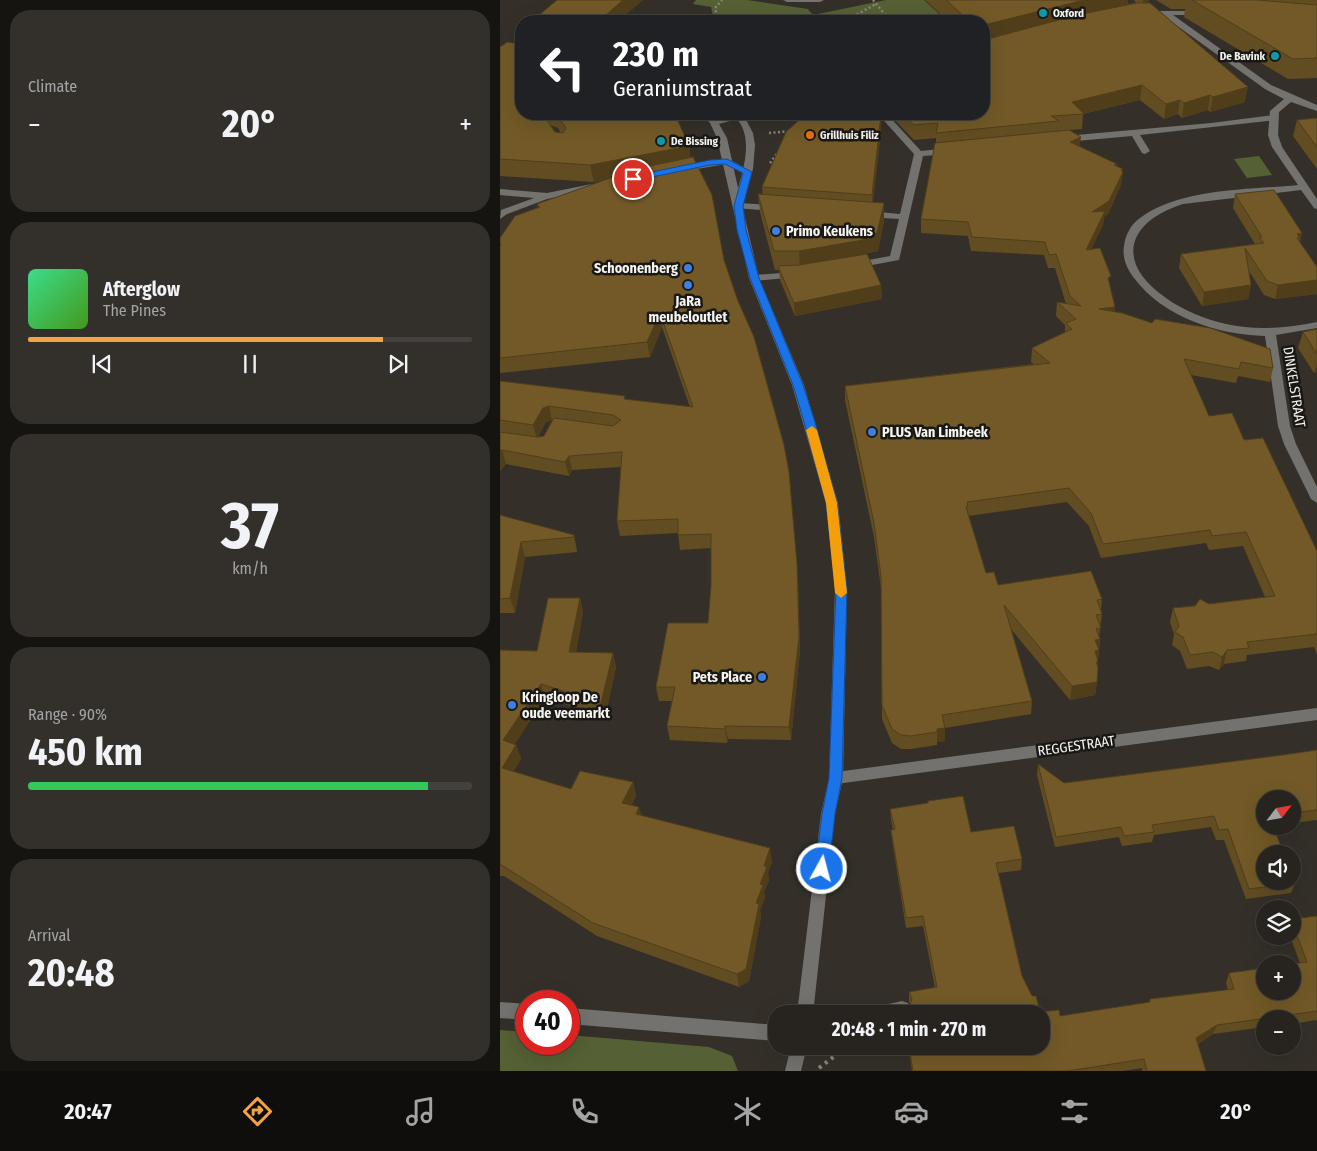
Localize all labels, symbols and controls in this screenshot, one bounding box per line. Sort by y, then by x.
marker: Oxford [1037,7,1049,19]
place label: Oxford [1053,7,1084,20]
text: 230 m [613,33,699,75]
icon: left [530,35,595,100]
place label: De Bavink [1220,50,1265,63]
marker: De Bavink [1269,50,1281,62]
text: Geraniumstraat [613,75,752,102]
text: Climate [28,77,77,96]
text: 20° [222,101,278,147]
text: − [28,108,41,141]
text: + [459,108,472,141]
marker: Grillhuis Filiz [804,129,816,141]
place label: Grillhuis Filiz [820,129,879,142]
marker: De Bissing [655,135,667,147]
place label: De Bissing [671,135,719,148]
pin [612,158,654,200]
icon: arrive [619,165,647,193]
place label: Primo Keukens [786,223,873,240]
marker: Primo Keukens [770,225,782,237]
place label: Schoonenberg [594,260,678,277]
marker: Schoonenberg [682,262,694,274]
text: Afterglow [103,278,180,301]
marker: JaRa meubeloutlet [682,279,694,291]
place label: JaRa meubeloutlet [649,293,728,326]
text: The Pines [103,301,166,320]
street label: DINKELSTRAAT [1279,345,1309,429]
icon: previous [88,350,116,378]
icon: pause [236,350,264,378]
icon: next [384,350,412,378]
place label: PLUS Van Limbeek [882,424,989,441]
marker: PLUS Van Limbeek [866,426,878,438]
text: 37 [221,487,279,565]
text: km/h [232,559,268,578]
place label: Pets Place [693,669,752,686]
marker: Pets Place [756,671,768,683]
place label: Kringloop De oude veemarkt [522,689,611,722]
marker: Kringloop De oude veemarkt [506,699,518,711]
text: Range · 90% [28,705,107,724]
text: 450 km [28,729,143,775]
street label: REGGESTRAAT [1036,732,1116,760]
north arrow [1256,790,1301,835]
map controls [1256,790,1301,1055]
position arrow [795,842,847,894]
button: sound [1256,845,1301,890]
button: layers [1256,900,1301,945]
text: Arrival [28,926,70,945]
text: 20:48 [28,950,114,996]
button: + [1256,955,1301,1000]
speed limit sign: 40 [515,990,580,1055]
button: − [1256,1010,1301,1055]
text: 20:48 · 1 min · 270 m [832,1018,986,1041]
icon: directions [240,1094,275,1129]
icon: music [403,1094,438,1129]
icon: phone [567,1094,602,1129]
icon: climate [730,1094,765,1129]
icon: car [894,1094,929,1129]
icon: filters [1057,1094,1092,1129]
text: 20:47 [64,1098,112,1125]
text: 20° [1220,1098,1253,1125]

